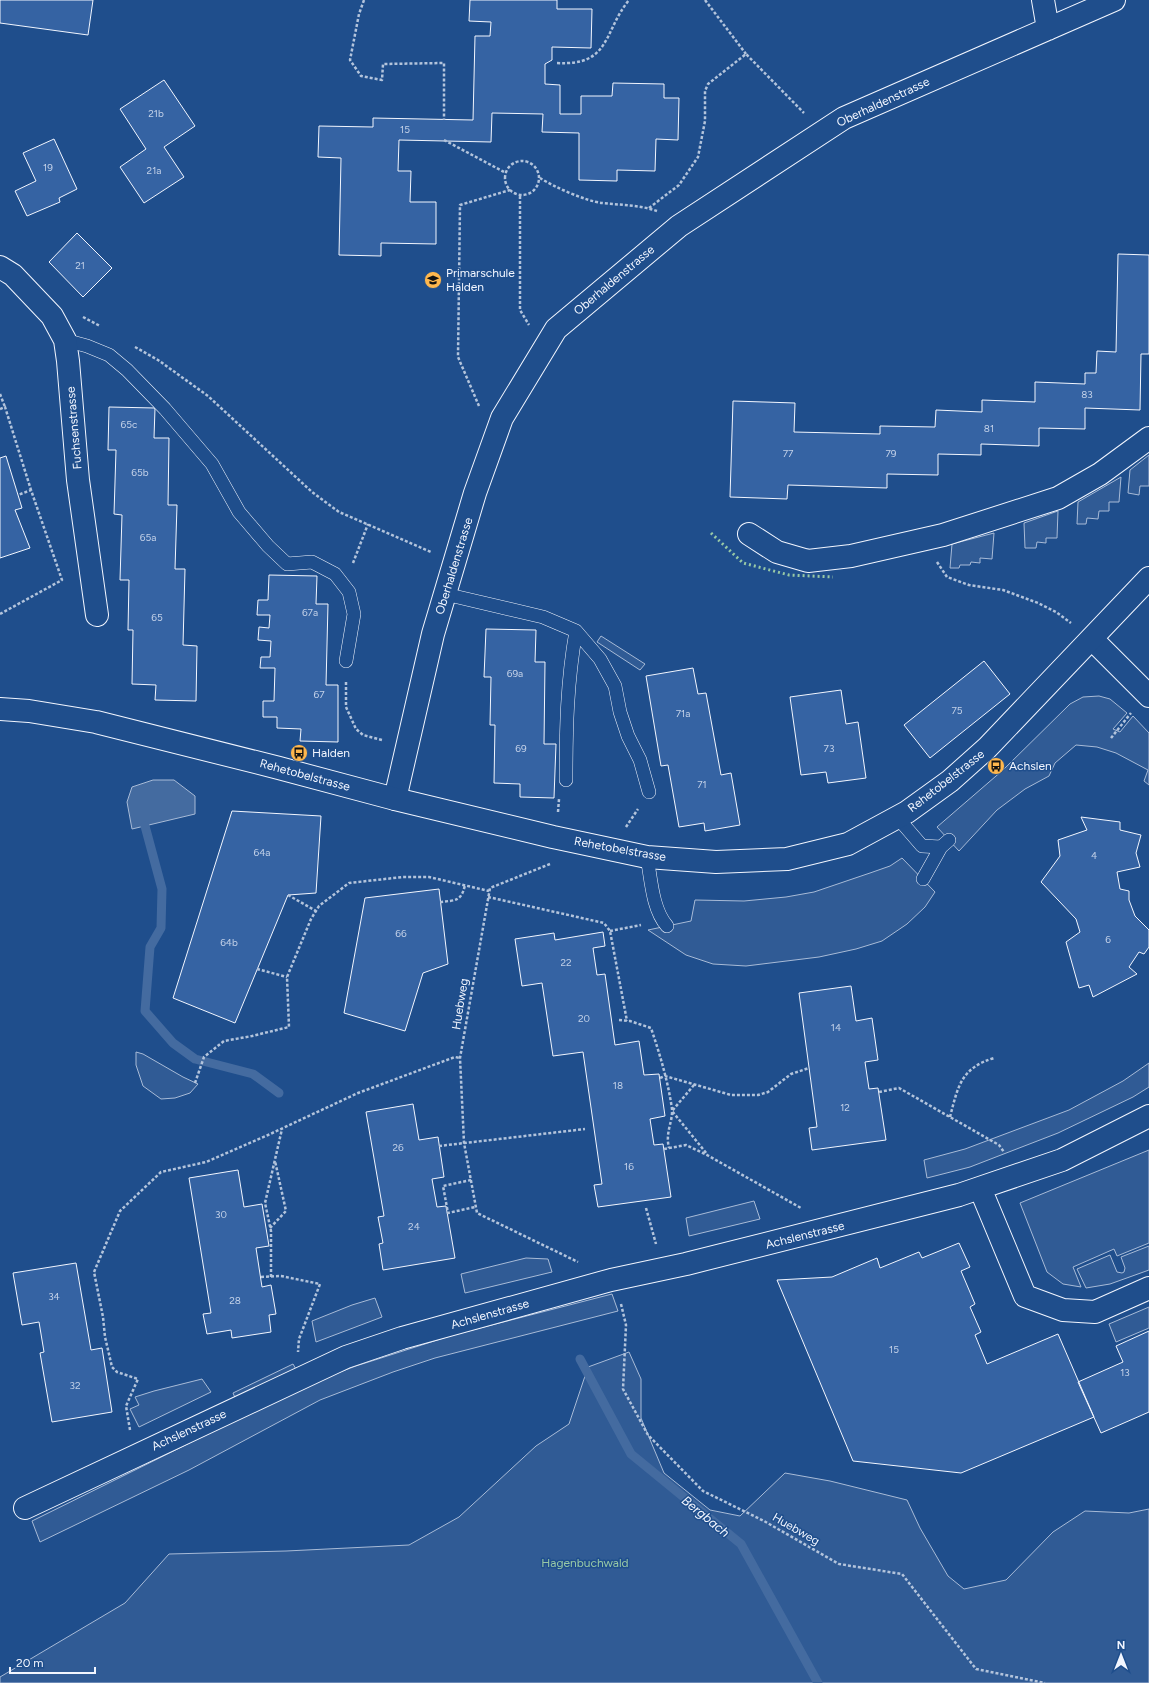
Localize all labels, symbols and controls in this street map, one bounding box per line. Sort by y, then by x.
street label: Oberhaldenstrasse [834,74,932,130]
house number: 21b [148,107,164,120]
house number: 15 [400,123,410,136]
house number: 19 [43,161,53,174]
house number: 21a [147,164,161,177]
street label: Oberhaldenstrasse [571,242,657,318]
house number: 21 [75,259,85,272]
place label: Primarschule Halden [446,266,515,294]
school or university icon: Primarschule Halden [423,270,443,290]
street label: Fuchsenstrasse [63,386,85,470]
house number: 83 [1081,388,1093,401]
house number: 65c [121,418,138,431]
house number: 81 [984,422,994,435]
house number: 77 [783,447,794,460]
house number: 79 [885,447,897,460]
house number: 65b [131,466,149,479]
street label: Oberhaldenstrasse [433,515,476,616]
house number: 65a [140,531,156,544]
house number: 67a [302,606,318,619]
house number: 65 [151,611,163,624]
house number: 69a [507,667,523,680]
house number: 67 [313,688,325,701]
house number: 75 [951,704,963,717]
house number: 71a [676,707,690,720]
house number: 69 [515,742,527,755]
house number: 73 [824,742,834,755]
bus stop icon: Halden [289,743,309,763]
place label: Halden [312,746,350,760]
street label: Rehetobelstrasse [905,747,987,815]
street label: Rehetobelstrasse [258,756,352,794]
bus stop icon: Achslen [986,756,1006,776]
place label: Achslen [1009,759,1052,773]
house number: 71 [697,778,707,791]
street label: Rehetobelstrasse [573,834,667,864]
house number: 64a [254,846,270,859]
house number: 4 [1091,849,1097,862]
house number: 66 [395,927,407,940]
house number: 6 [1105,933,1111,946]
house number: 64b [220,936,238,949]
house number: 22 [560,956,572,969]
street label: Huebweg [449,977,471,1031]
house number: 20 [578,1012,590,1025]
house number: 14 [831,1021,841,1034]
house number: 18 [613,1079,623,1092]
house number: 12 [840,1101,850,1114]
house number: 26 [392,1141,404,1154]
house number: 16 [624,1160,634,1173]
house number: 30 [215,1208,227,1221]
street label: Achslenstrasse [764,1218,846,1252]
house number: 24 [408,1220,420,1233]
house number: 34 [48,1290,60,1303]
house number: 28 [229,1294,241,1307]
street label: Achslenstrasse [449,1296,531,1332]
house number: 15 [889,1343,899,1356]
house number: 13 [1120,1366,1130,1379]
house number: 32 [69,1379,81,1392]
street label: Achslenstrasse [149,1406,229,1453]
water label: Bergbach [679,1493,732,1540]
street label: Huebweg [770,1510,822,1548]
park label: Hagenbuchwald [541,1556,629,1570]
north arrow [1101,1635,1141,1675]
text: N [1117,1639,1125,1652]
scale bar [10,1649,95,1675]
text: 20 m [16,1656,44,1670]

